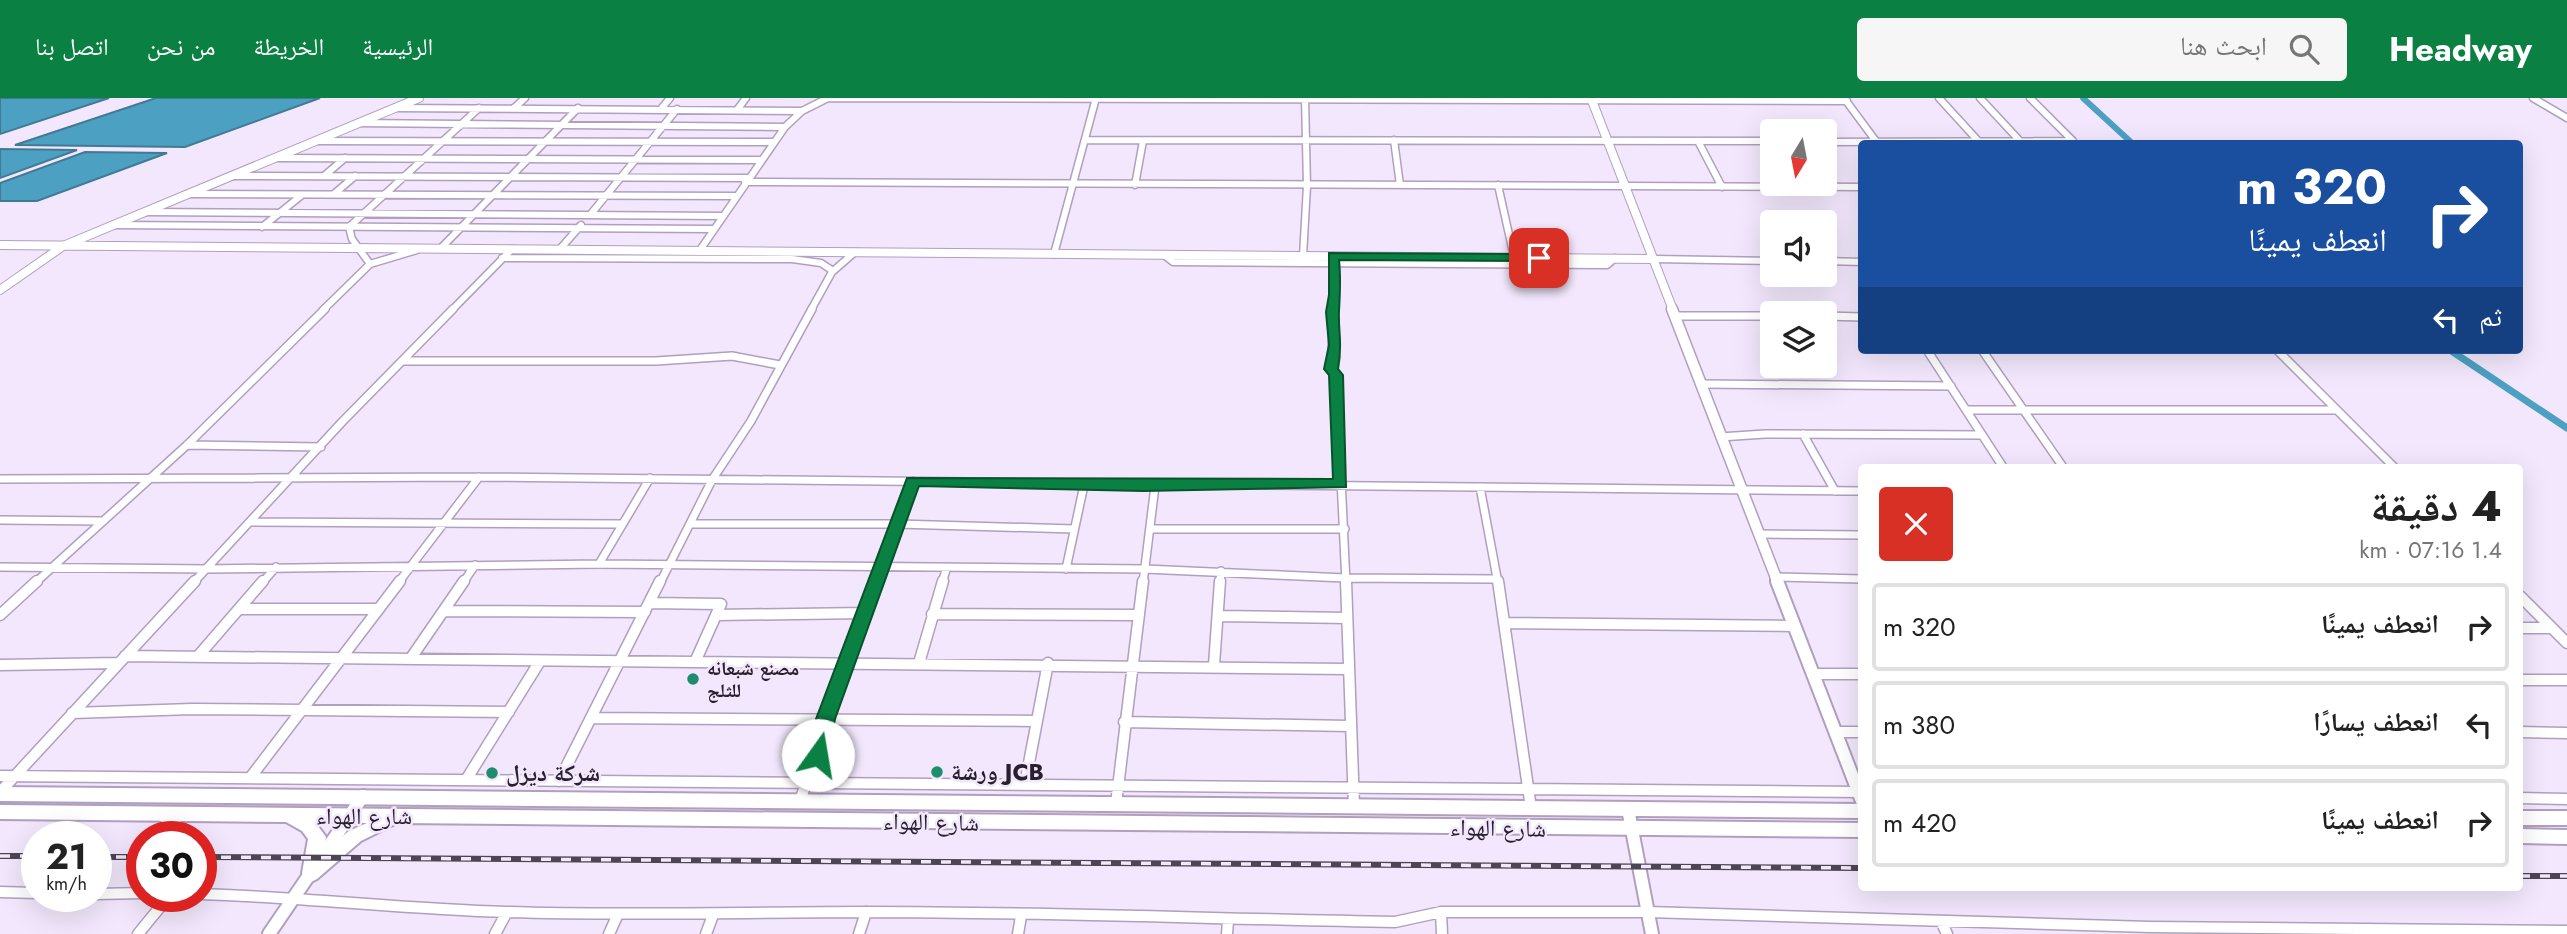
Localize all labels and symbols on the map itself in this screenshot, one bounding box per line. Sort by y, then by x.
north arrow [1760,119,1838,196]
pin [1509,228,1569,288]
place label: مصنع شبعانه للثلج [707,655,799,704]
marker: مصنع شبعانه للثلج [685,671,701,687]
position arrow [781,718,855,792]
place label: ورشة JCB [951,755,1044,789]
place label: شركة ديزل [506,756,600,790]
marker: ورشة JCB [929,764,945,780]
marker: شركة ديزل [484,765,500,781]
street label: شارع الهواء [316,799,412,833]
street label: شارع الهواء [883,804,979,840]
street label: شارع الهواء [1450,810,1546,846]
speed limit sign: 30 [126,821,217,912]

